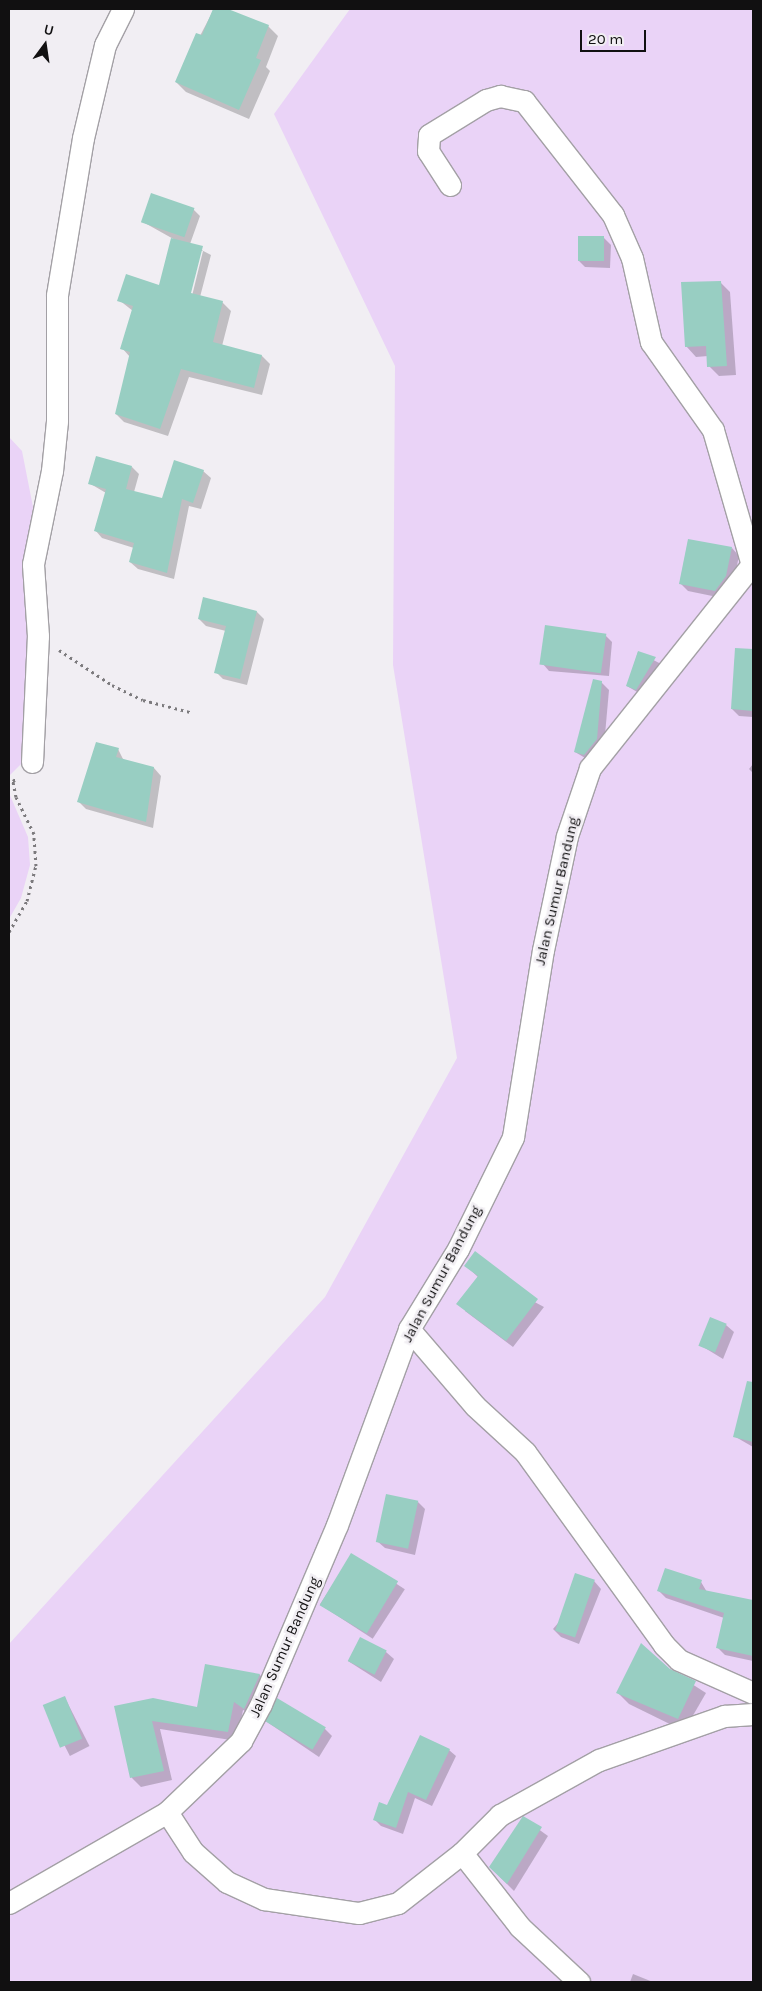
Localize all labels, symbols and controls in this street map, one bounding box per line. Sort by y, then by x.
north arrow [20,20,70,70]
scale bar [582,20,648,52]
text: U [42,21,55,39]
text: 20 m [588,30,623,48]
street label: Jalan Sumur Bandung [531,815,583,967]
street label: Jalan Sumur Bandung [398,1203,486,1345]
street label: Jalan Sumur Bandung [246,1574,324,1720]

